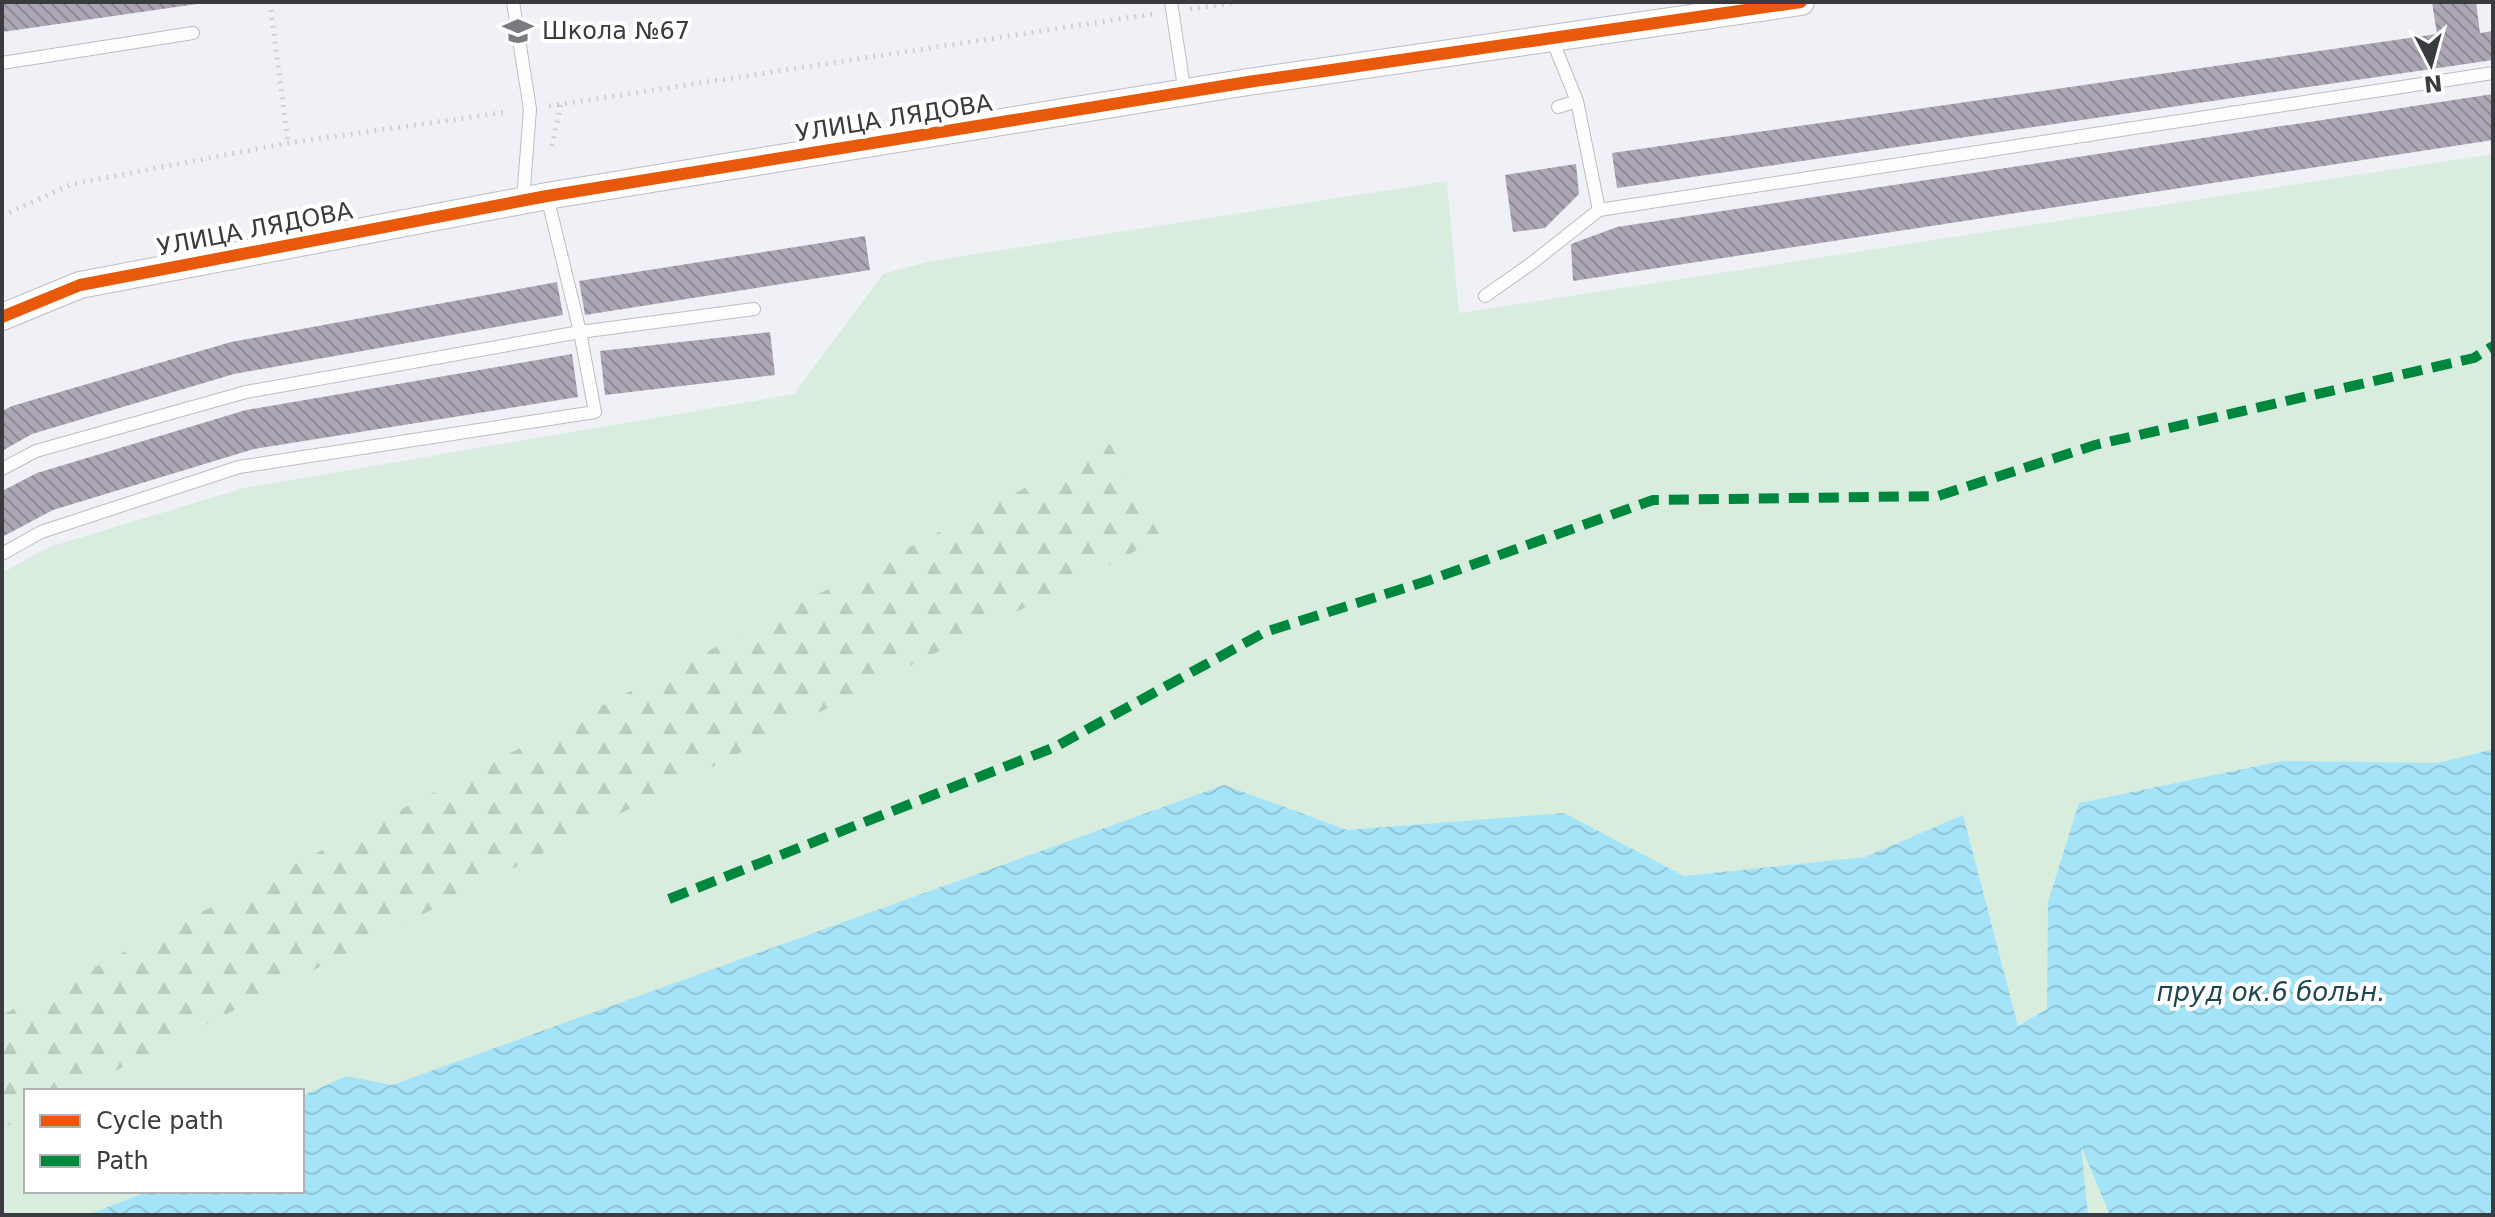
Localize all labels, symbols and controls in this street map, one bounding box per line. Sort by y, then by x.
school or university icon: Школа №67 [501,14,535,48]
place label: Школа №67 [542,17,690,45]
north arrow [2391,24,2471,104]
text: N [2423,70,2444,97]
street label: УЛИЦА ЛЯДОВА [794,89,995,147]
street label: УЛИЦА ЛЯДОВА [155,196,356,262]
water label: пруд ок.6 больн. [2157,977,2385,1007]
legend [24,1089,304,1193]
text: Cycle path [96,1107,224,1135]
text: Path [96,1147,149,1175]

